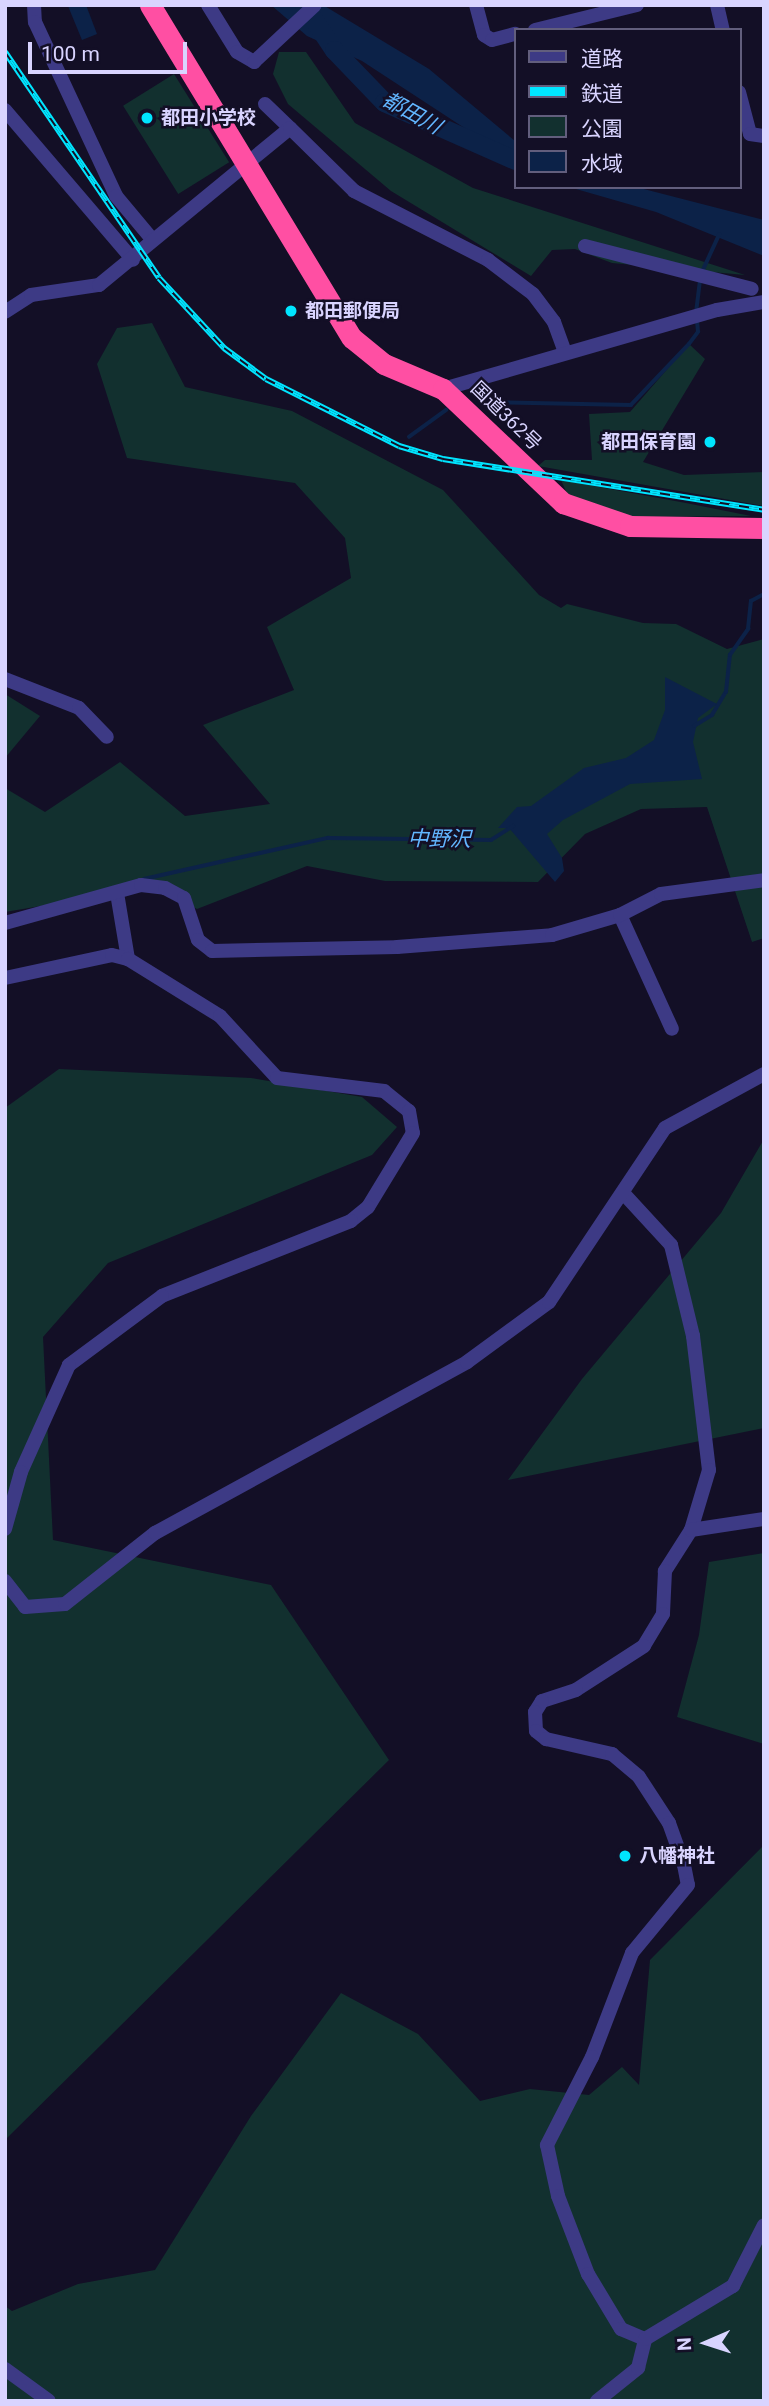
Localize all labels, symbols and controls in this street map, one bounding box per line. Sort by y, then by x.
scale bar [32,28,191,72]
legend [514,28,741,189]
text: 100 m [41,42,100,66]
text: 道路 [581,47,623,71]
text: 鉄道 [581,82,623,106]
water label: 都田川 [378,87,446,139]
place label: 都田小学校 [161,107,256,129]
marker: 都田小学校 [139,110,155,126]
text: 公園 [581,117,623,141]
text: 水域 [581,152,623,176]
place label: 都田郵便局 [305,300,400,322]
marker: 都田郵便局 [283,303,299,319]
street label: 国道362号 [466,377,546,455]
place label: 都田保育園 [601,431,696,453]
marker: 都田保育園 [702,434,718,450]
water label: 中野沢 [407,826,471,852]
place label: 八幡神社 [639,1845,715,1867]
marker: 八幡神社 [617,1848,633,1864]
north arrow [671,2308,741,2378]
text: N [673,2337,696,2351]

